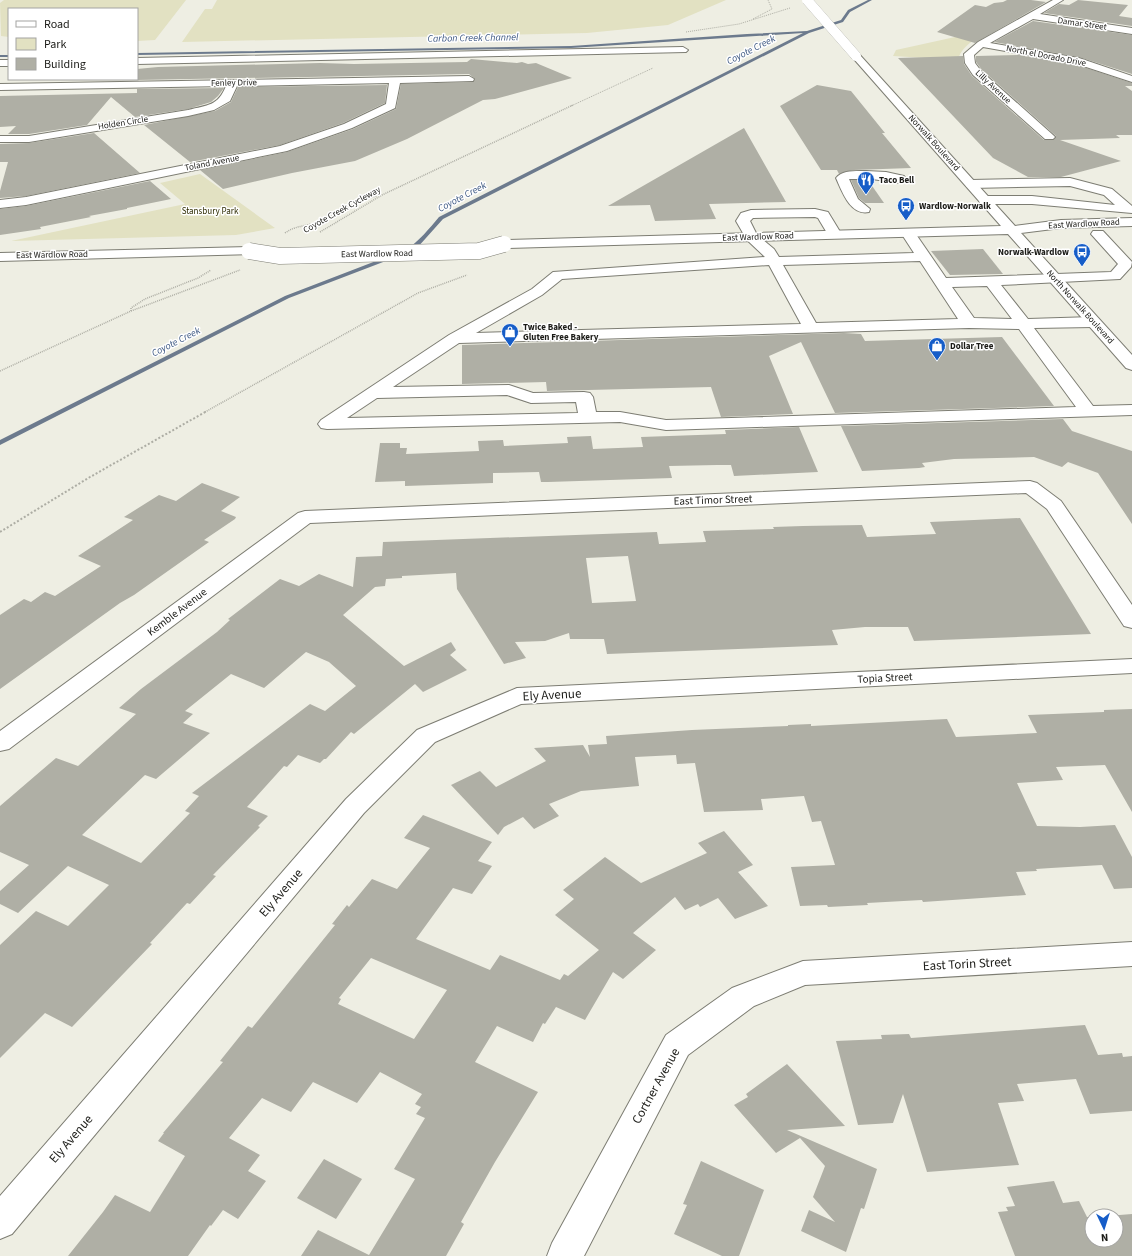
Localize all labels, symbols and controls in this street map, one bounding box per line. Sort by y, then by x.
legend [8,8,138,80]
street label: Damar Street [1057,14,1107,34]
text: Road [44,16,70,33]
water label: Carbon Creek Channel [427,30,519,46]
water label: Coyote Creek [724,32,778,68]
text: Park [44,36,66,53]
street label: North el Dorado Drive [1005,42,1088,70]
text: Building [44,56,86,73]
street label: Lilly Avenue [972,67,1014,107]
street label: Fenley Drive [211,76,258,90]
street label: Norwalk Boulevard [905,112,963,174]
street label: Holden Circle [97,113,149,133]
street label: Toland Avenue [184,151,241,175]
restaurant icon: Taco Bell [856,170,876,195]
place label: Taco Bell [879,174,915,187]
water label: Coyote Creek [435,178,489,216]
street label: Coyote Creek Cycleway [301,183,384,237]
bus stop icon: Wardlow-Norwalk [896,196,916,221]
place label: Wardlow-Norwalk [919,200,991,213]
park label: Stansbury Park [182,205,239,218]
street label: East Wardlow Road [1048,216,1120,232]
street label: East Wardlow Road [722,229,794,245]
bus stop icon: Norwalk-Wardlow [1072,242,1092,267]
place label: Norwalk-Wardlow [998,246,1069,259]
street label: East Wardlow Road [341,247,413,261]
street label: East Wardlow Road [16,248,88,262]
street label: North Norwalk Boulevard [1043,267,1117,347]
place label: Twice Baked - Gluten Free Bakery [523,321,599,344]
shop icon: Twice Baked - Gluten Free Bakery [500,322,520,347]
water label: Coyote Creek [149,324,203,360]
shop icon: Dollar Tree [927,336,947,361]
place label: Dollar Tree [950,340,994,353]
street label: East Timor Street [673,491,753,509]
street label: Kemble Avenue [144,584,210,639]
street label: Topia Street [857,669,913,687]
street label: Ely Avenue [522,684,582,706]
street label: Ely Avenue [255,865,307,921]
street label: East Torin Street [922,953,1012,975]
street label: Cortner Avenue [628,1045,684,1127]
street label: Ely Avenue [45,1111,97,1167]
north arrow [1084,1208,1124,1248]
text: N [1100,1230,1109,1245]

